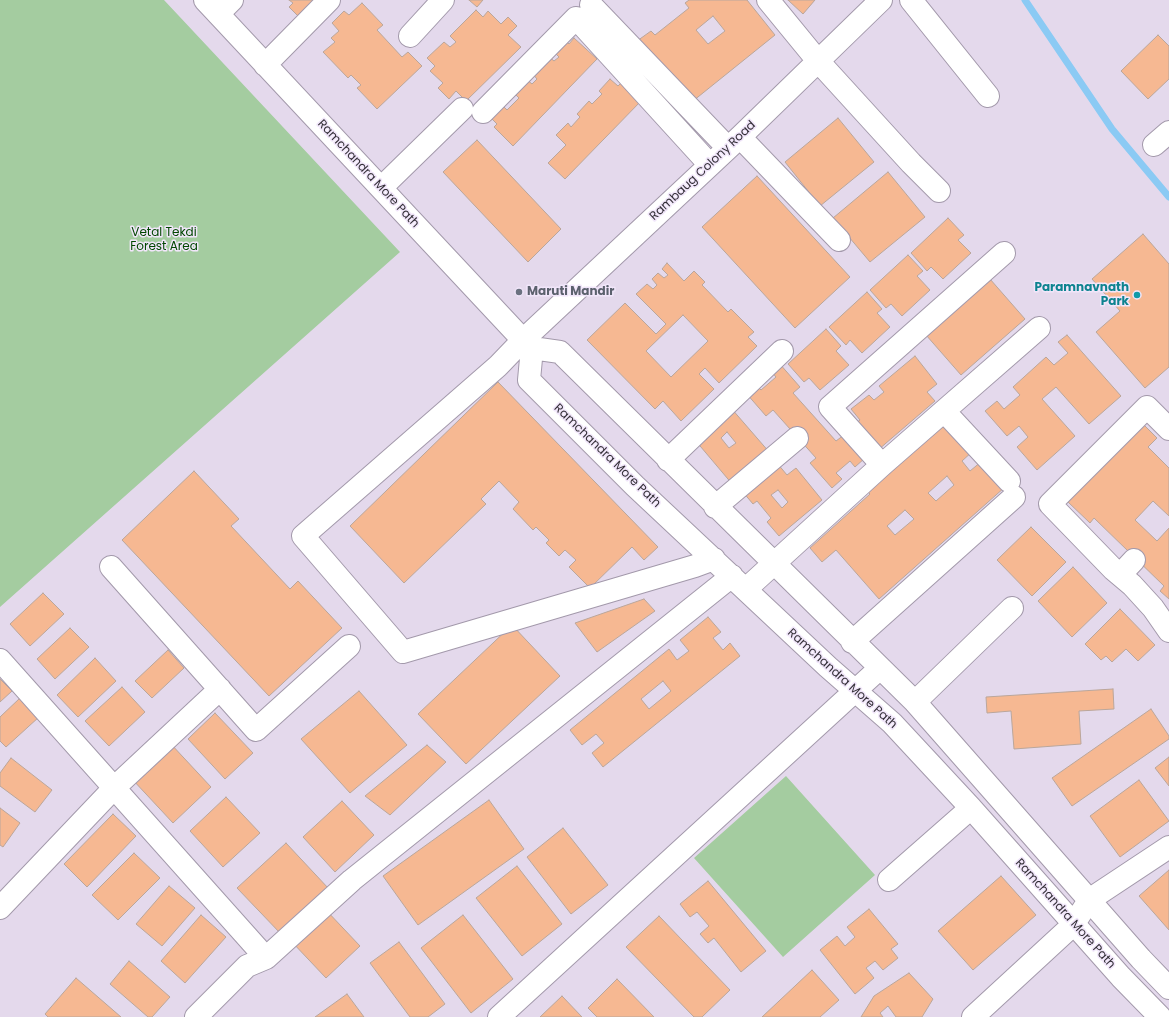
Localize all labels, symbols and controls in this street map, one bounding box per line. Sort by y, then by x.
street label: Ramchandra More Path [314,117,422,231]
street label: Rambaug Colony Road [647,118,759,224]
park label: Vetal Tekdi Forest Area [130,226,198,254]
place label: Paramnavnath Park [1034,281,1129,309]
place label: Maruti Mandir [527,285,614,299]
marker: Maruti Mandir [514,287,524,297]
marker: Paramnavnath Park [1132,290,1142,300]
street label: Ramchandra More Path [551,401,663,511]
street label: Ramchandra More Path [784,626,900,732]
street label: Ramchandra More Path [1012,856,1118,972]

